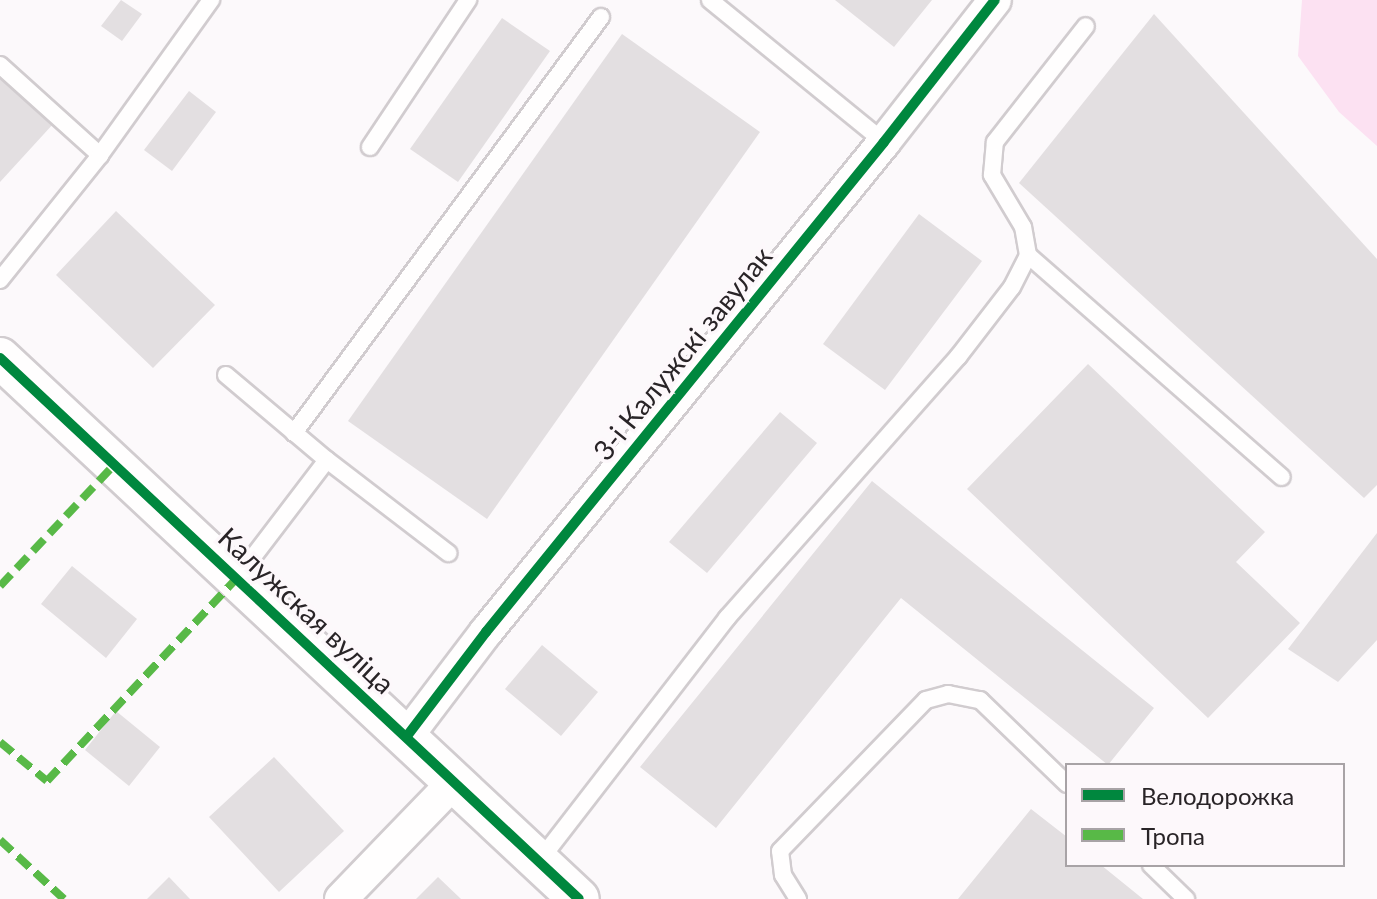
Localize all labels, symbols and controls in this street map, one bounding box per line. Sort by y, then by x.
street label: 3-і Калужскі завулак [586,239,778,467]
street label: Калужская вуліца [212,520,402,700]
legend [1065,763,1345,867]
text: Велодорожка [1141,781,1294,810]
text: Тропа [1141,821,1205,850]

